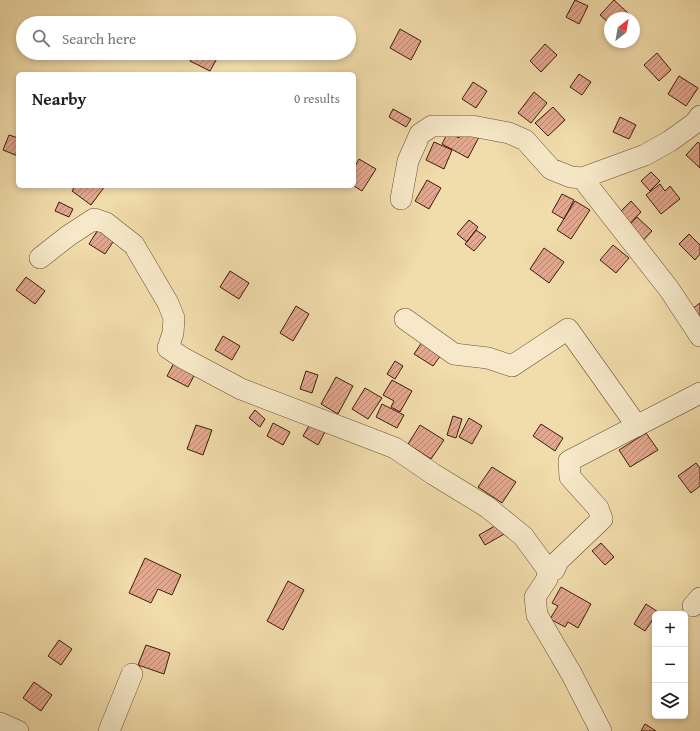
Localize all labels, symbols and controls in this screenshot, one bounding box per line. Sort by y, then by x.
north arrow [604,12,640,48]
search box [16,16,356,60]
icon: search [30,27,52,49]
text: Search here [62,28,136,49]
text: Nearby [32,86,86,111]
text: 0 results [294,89,340,108]
map controls [652,611,688,719]
button: + [652,611,688,647]
button: − [652,647,688,683]
button: layers [652,683,688,719]

